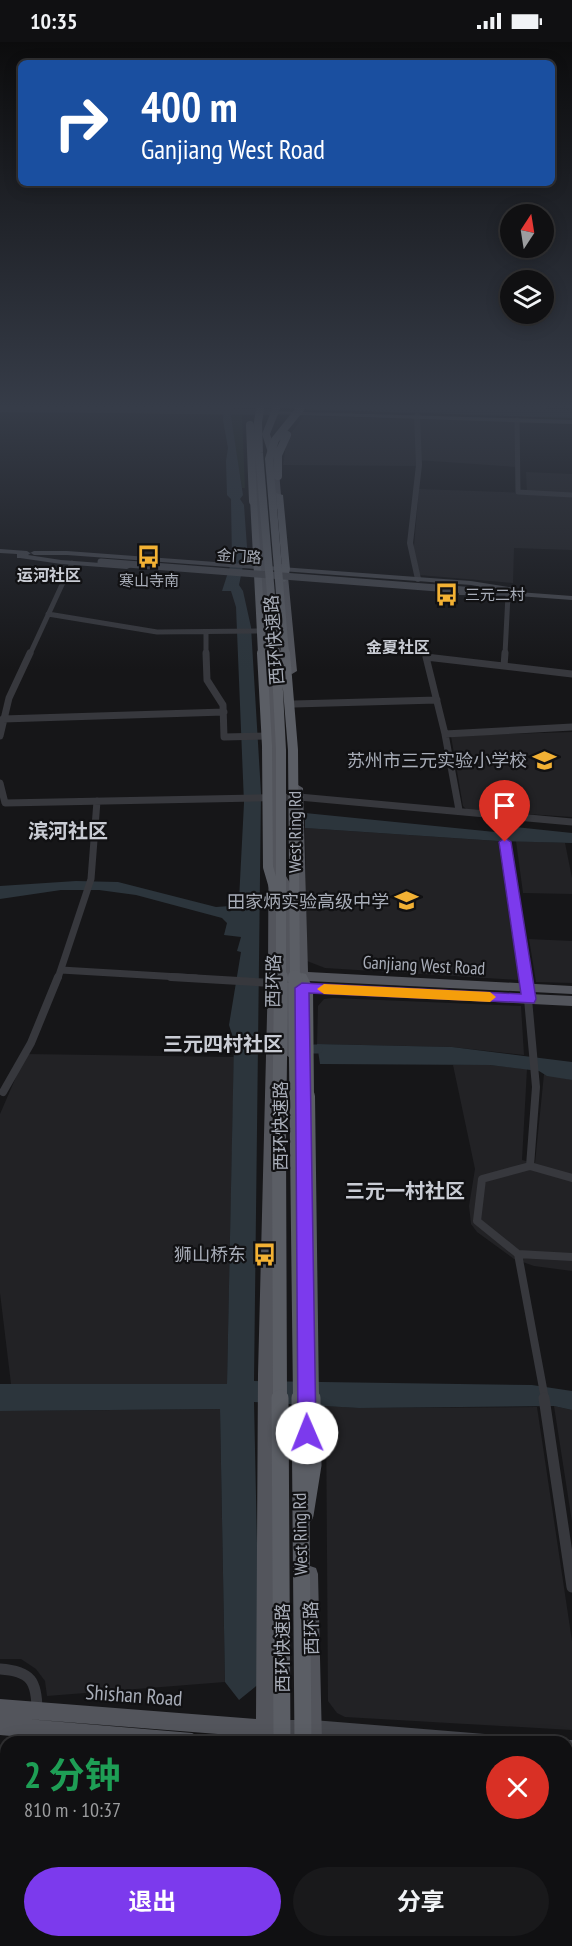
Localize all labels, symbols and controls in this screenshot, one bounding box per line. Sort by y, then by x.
text: 10:35 [30,7,78,35]
text: 400 m [141,79,238,134]
icon: right [42,84,120,162]
text: Ganjiang West Road [141,132,325,166]
north arrow [500,204,554,258]
map controls [500,204,554,324]
button: layers [500,270,554,324]
bus stop icon: 寒山寺南 [136,543,162,569]
street label: 金门路 [216,545,262,567]
district label: 运河社区 [17,565,81,585]
place label: 寒山寺南 [119,571,179,590]
bus stop icon: 三元二村 [434,581,460,607]
place label: 三元二村 [465,585,525,604]
street label: 西环快速路 [259,594,289,686]
district label: 金夏社区 [366,637,430,657]
school or university icon: 苏州市三元实验小学校 [532,747,558,773]
place label: 苏州市三元实验小学校 [347,749,527,772]
pin [479,780,530,842]
icon: arrive [488,789,521,822]
street label: West Ring Rd [283,791,306,873]
district label: 滨河社区 [28,818,108,844]
school or university icon: 田家炳实验高级中学 [394,888,420,914]
place label: 田家炳实验高级中学 [227,890,389,913]
street label: Ganjiang West Road [362,950,486,980]
street label: 西环路 [261,954,285,1008]
district label: 三元四村社区 [163,1031,283,1057]
street label: 西环快速路 [269,1081,292,1171]
district label: 三元一村社区 [345,1178,465,1204]
bus stop icon: 狮山桥东 [251,1241,277,1267]
place label: 狮山桥东 [174,1243,246,1266]
position arrow [275,1401,339,1465]
street label: West Ring Rd [288,1493,312,1575]
street label: 西环路 [299,1601,323,1655]
street label: 西环快速路 [271,1603,294,1693]
street label: Shishan Road [85,1678,183,1712]
text: 2 分钟 [24,1751,121,1798]
button: close [486,1756,549,1819]
text: 810 m · 10:37 [24,1797,121,1823]
button: 退出 [24,1867,281,1936]
button: 分享 [293,1867,549,1936]

